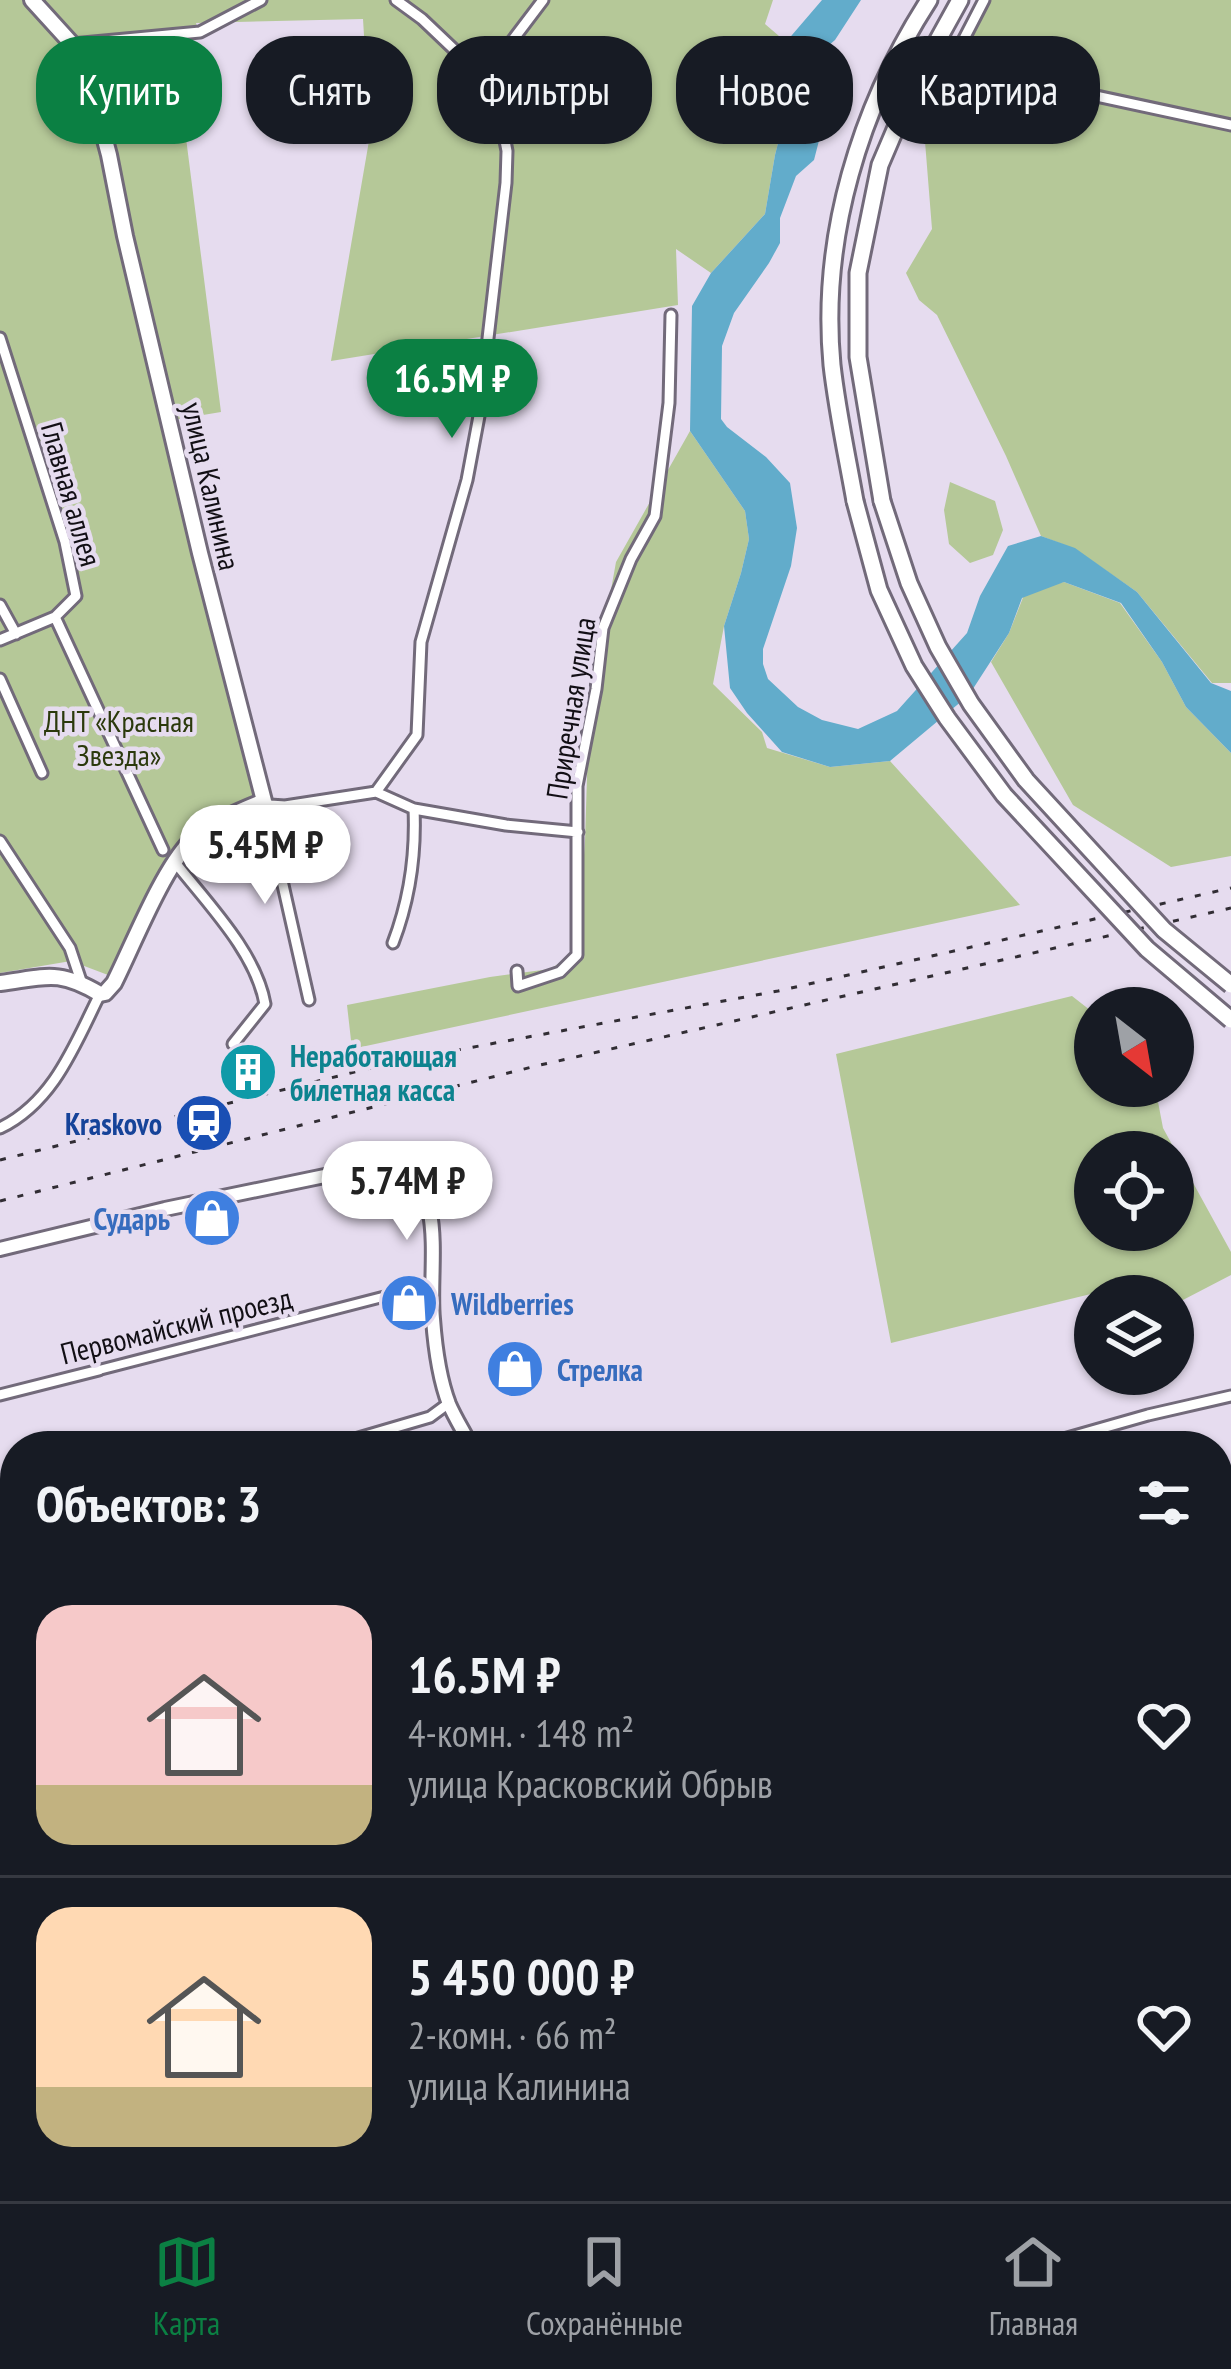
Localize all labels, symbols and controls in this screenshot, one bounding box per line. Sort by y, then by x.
chip: Купить [36,36,222,144]
chip: Снять [246,36,413,144]
chip: Фильтры [437,36,652,144]
chip: Новое [676,36,853,144]
chip: Квартира [877,36,1100,144]
pin: 16.5M ₽ [341,339,563,441]
text: 16.5M ₽ [394,352,510,403]
street label: улица Калинина [174,398,250,574]
street label: Главная аллея [33,418,111,570]
street label: Приречная улица [536,614,604,802]
park label: ДНТ «Красная Звезда» [44,701,194,774]
pin: 5.45M ₽ [154,805,376,907]
text: 5.45M ₽ [207,818,323,869]
north arrow [1074,987,1194,1107]
map controls [1074,987,1194,1395]
place label: Неработающая билетная касса [290,1036,457,1109]
building icon: Неработающая билетная касса [217,1041,279,1103]
station icon: Kraskovo [173,1092,235,1154]
place label: Kraskovo [65,1104,162,1143]
button: locate [1074,1131,1194,1251]
pin: 5.74M ₽ [296,1141,518,1243]
text: 5.74M ₽ [349,1154,465,1205]
shop icon: Сударь [181,1187,243,1249]
place label: Сударь [94,1199,170,1238]
shop icon: Wildberries [378,1272,440,1334]
button: layers [1074,1275,1194,1395]
street label: Первомайский проезд [56,1277,296,1373]
place label: Wildberries [450,1284,574,1323]
shop icon: Стрелка [484,1338,546,1400]
place label: Стрелка [557,1350,643,1389]
text: Объектов: 3 [36,1470,261,1536]
icon: filters [1131,1470,1197,1536]
text: 16.5M ₽ [408,1641,561,1707]
icon: home [132,1653,276,1797]
icon: heart [1131,1692,1197,1758]
text: 4-комн. · 148 m² [408,1707,634,1758]
text: улица Красковский Обрыв [408,1758,773,1809]
text: 5 450 000 ₽ [408,1943,634,2009]
icon: home [132,1955,276,2099]
icon: heart [1131,1994,1197,2060]
text: 2-комн. · 66 m² [408,2009,617,2060]
text: улица Калинина [408,2060,631,2111]
tab: Карта [153,2229,220,2344]
tab: Сохранённые [526,2229,683,2344]
tab: Главная [989,2229,1078,2344]

